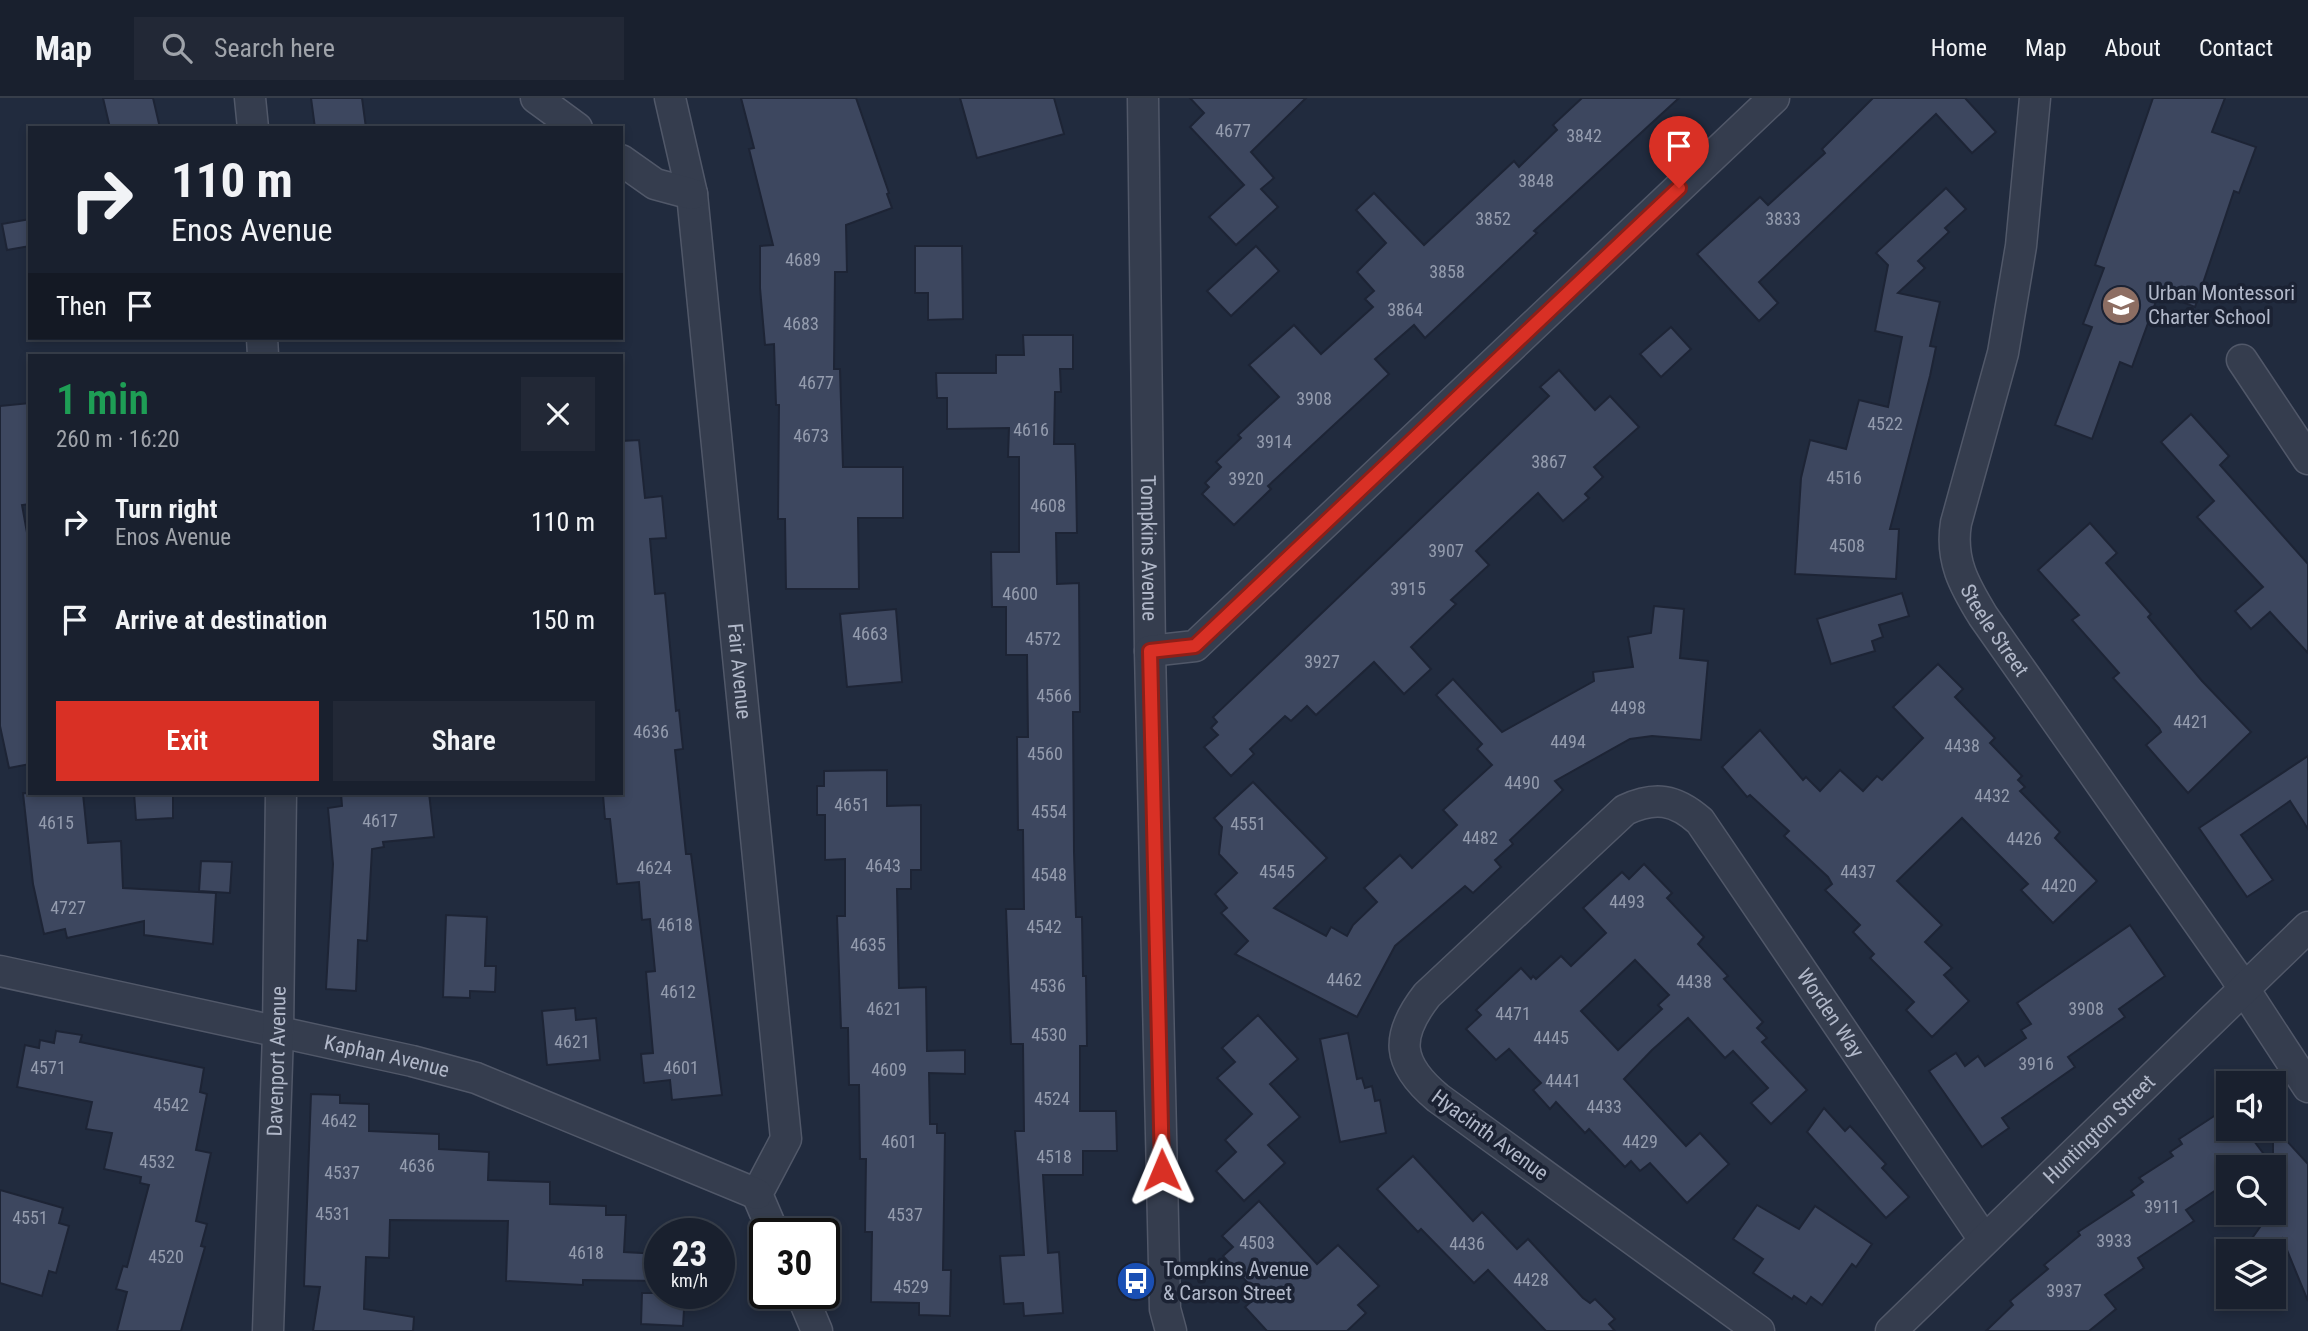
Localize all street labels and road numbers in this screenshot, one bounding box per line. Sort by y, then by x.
street label: Tompkins Avenue [1136,475,1162,621]
street label: Steele Street [1955,580,2034,681]
street label: Fair Avenue [723,622,756,720]
street label: Worden Way [1792,964,1869,1062]
street label: Davenport Avenue [263,986,291,1137]
street label: Kaphan Avenue [322,1030,452,1082]
street label: Huntington Street [2039,1070,2160,1189]
street label: Hyacinth Avenue [1427,1085,1553,1185]

